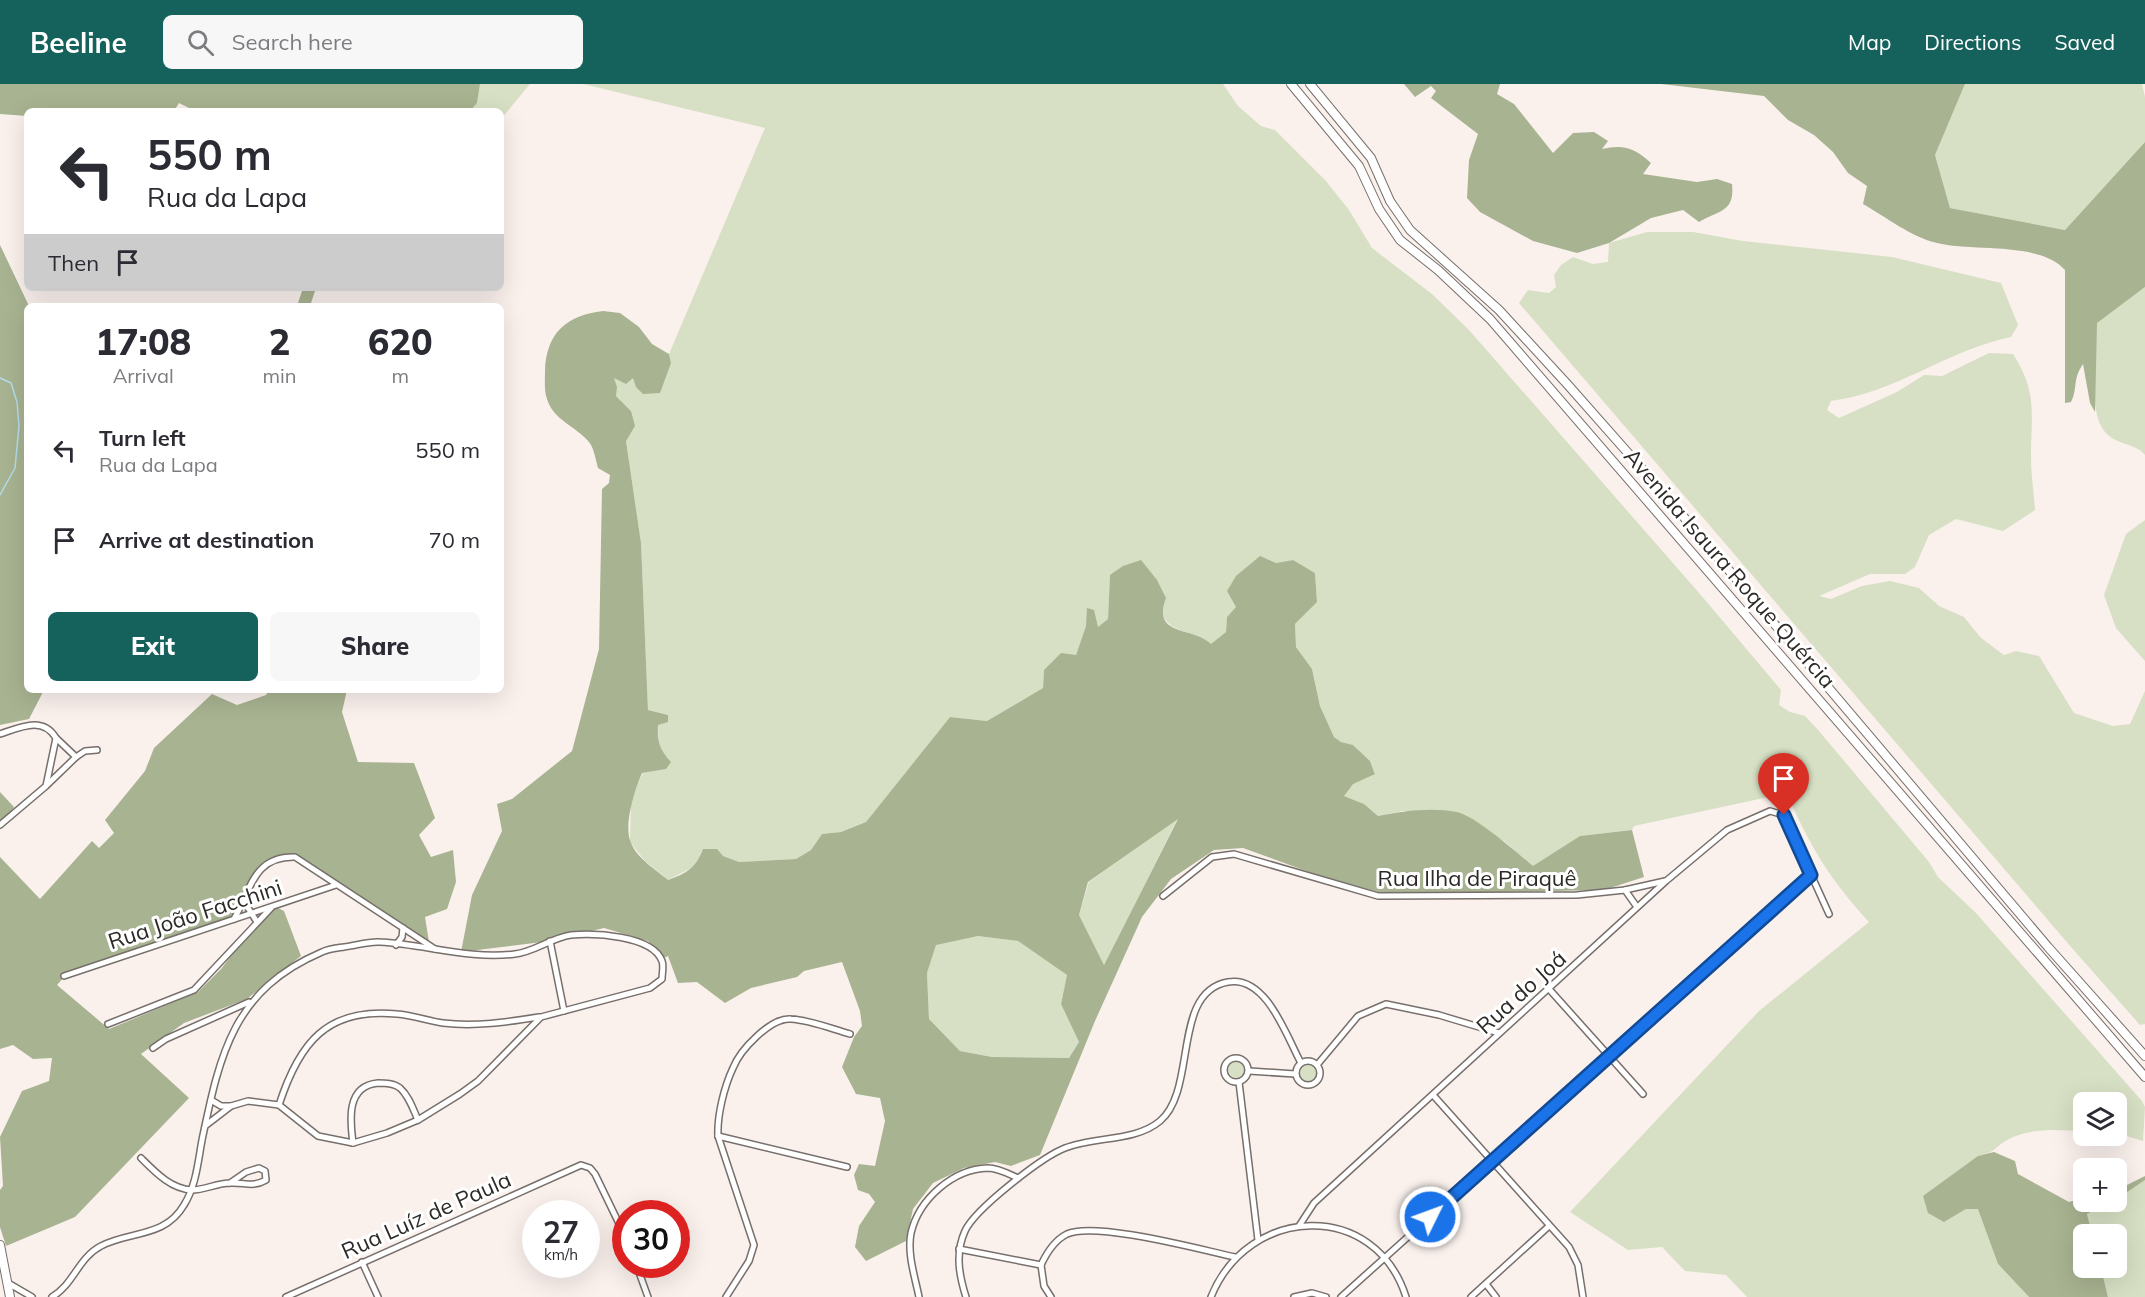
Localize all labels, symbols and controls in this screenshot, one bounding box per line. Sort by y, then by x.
search box [163,15,583,69]
text: Beeline [30,25,127,60]
icon: search [184,26,217,59]
text: Search here [232,28,353,56]
text: Map [1848,29,1891,55]
text: Directions [1924,29,2021,55]
text: Saved [2054,29,2115,55]
text: 550 m [147,128,272,181]
icon: left [48,132,126,210]
text: Rua da Lapa [147,180,307,214]
icon: arrive [111,246,144,279]
text: Then [48,249,99,277]
text: 17:08 [95,319,191,364]
text: 2 [269,319,290,364]
text: 620 [368,319,433,364]
text: Arrival [113,363,174,388]
text: min [262,363,297,388]
text: m [391,363,409,388]
text: Turn left [99,424,186,452]
icon: left [48,434,81,467]
text: 550 m [415,436,480,464]
street label: Avenida Isaura Roque Quércia [1618,442,1842,694]
text: Rua da Lapa [99,452,218,477]
icon: arrive [48,524,81,557]
text: Arrive at destination [99,526,314,554]
text: 70 m [429,526,480,554]
button: Exit [48,612,258,681]
button: Share [270,612,480,681]
pin [1758,753,1809,815]
icon: arrive [1767,762,1800,795]
street label: Rua Ilha de Piraquê [1377,864,1577,892]
street label: Rua João Facchini [105,873,285,955]
street label: Rua do Joá [1470,944,1572,1040]
map controls [2073,1092,2127,1278]
button: layers [2073,1092,2127,1146]
button: + [2073,1158,2127,1212]
street label: Rua Luíz de Paula [337,1165,515,1265]
position arrow [1398,1185,1462,1249]
speed limit sign: 30 [612,1200,690,1278]
text: 27 [543,1213,579,1251]
button: − [2073,1224,2127,1278]
text: km/h [544,1245,578,1264]

